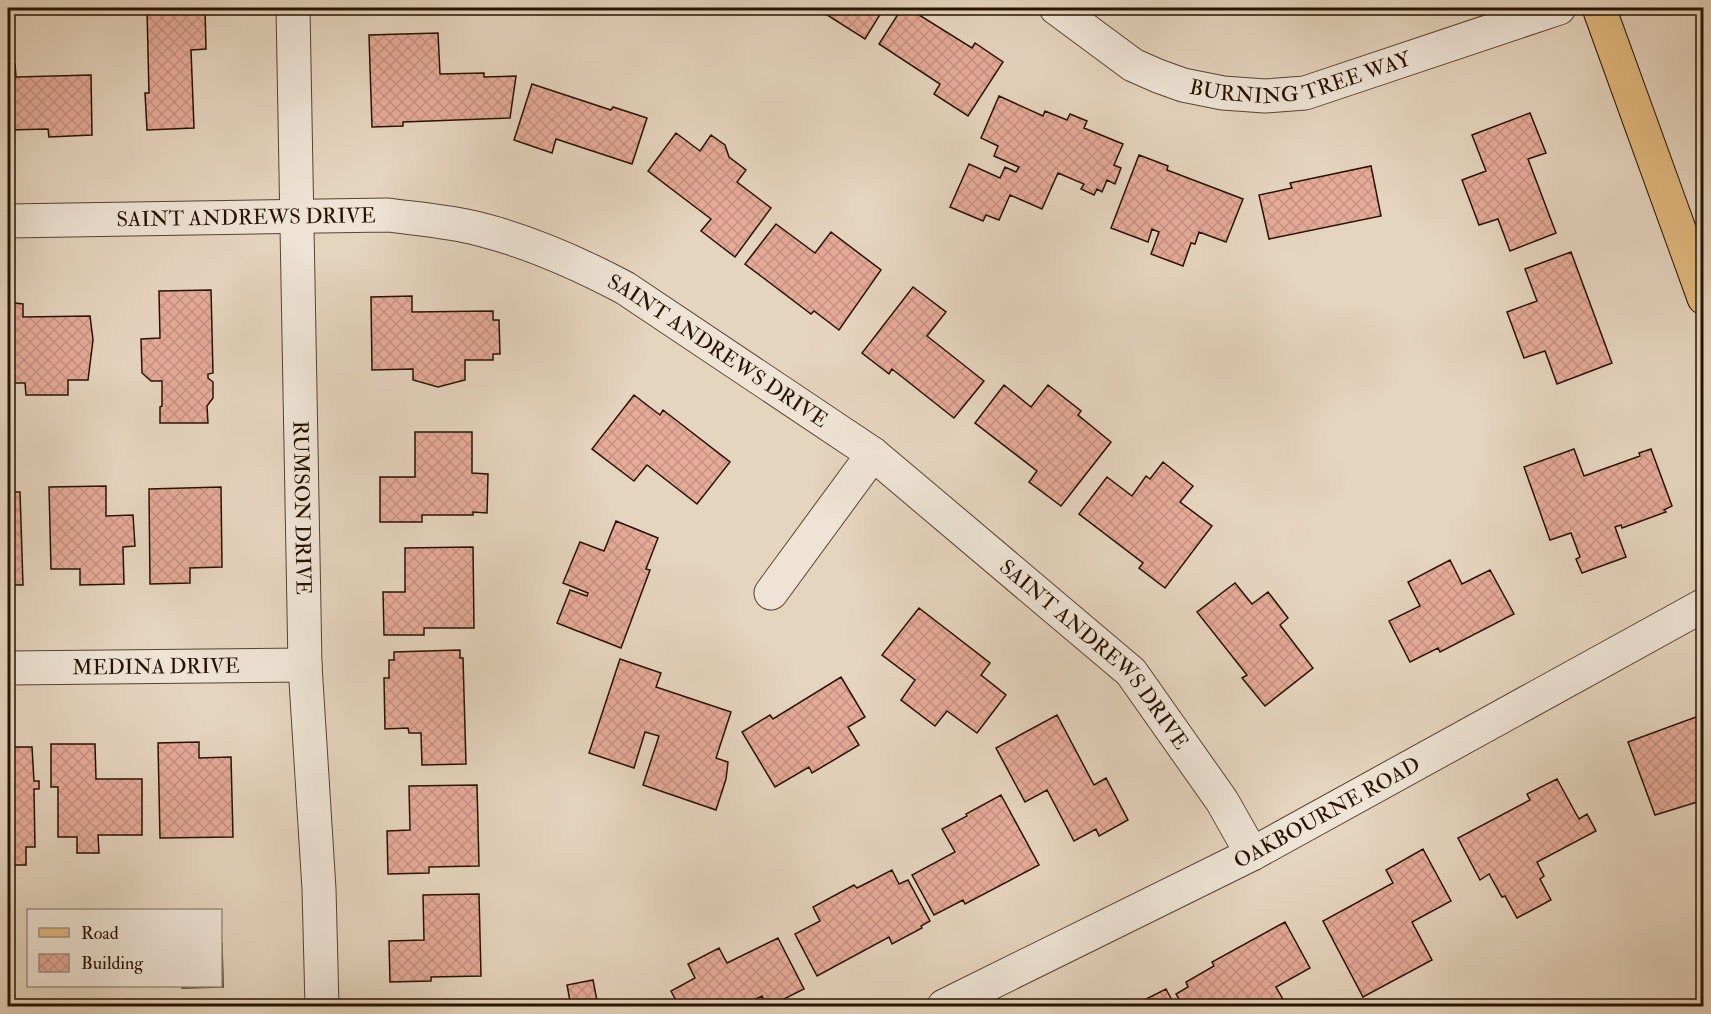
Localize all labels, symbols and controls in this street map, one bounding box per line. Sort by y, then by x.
street label: BURNING TREE WAY [1187,45,1415,110]
street label: SAINT ANDREWS DRIVE [116,202,376,233]
street label: SAINT ANDREWS DRIVE [603,268,833,434]
street label: RUMSON DRIVE [287,420,317,595]
street label: SAINT ANDREWS DRIVE [994,554,1194,755]
street label: MEDINA DRIVE [72,653,240,681]
street label: OAKBOURNE ROAD [1229,751,1425,875]
legend [27,909,222,987]
text: Road [81,922,119,945]
text: Building [81,952,144,975]

